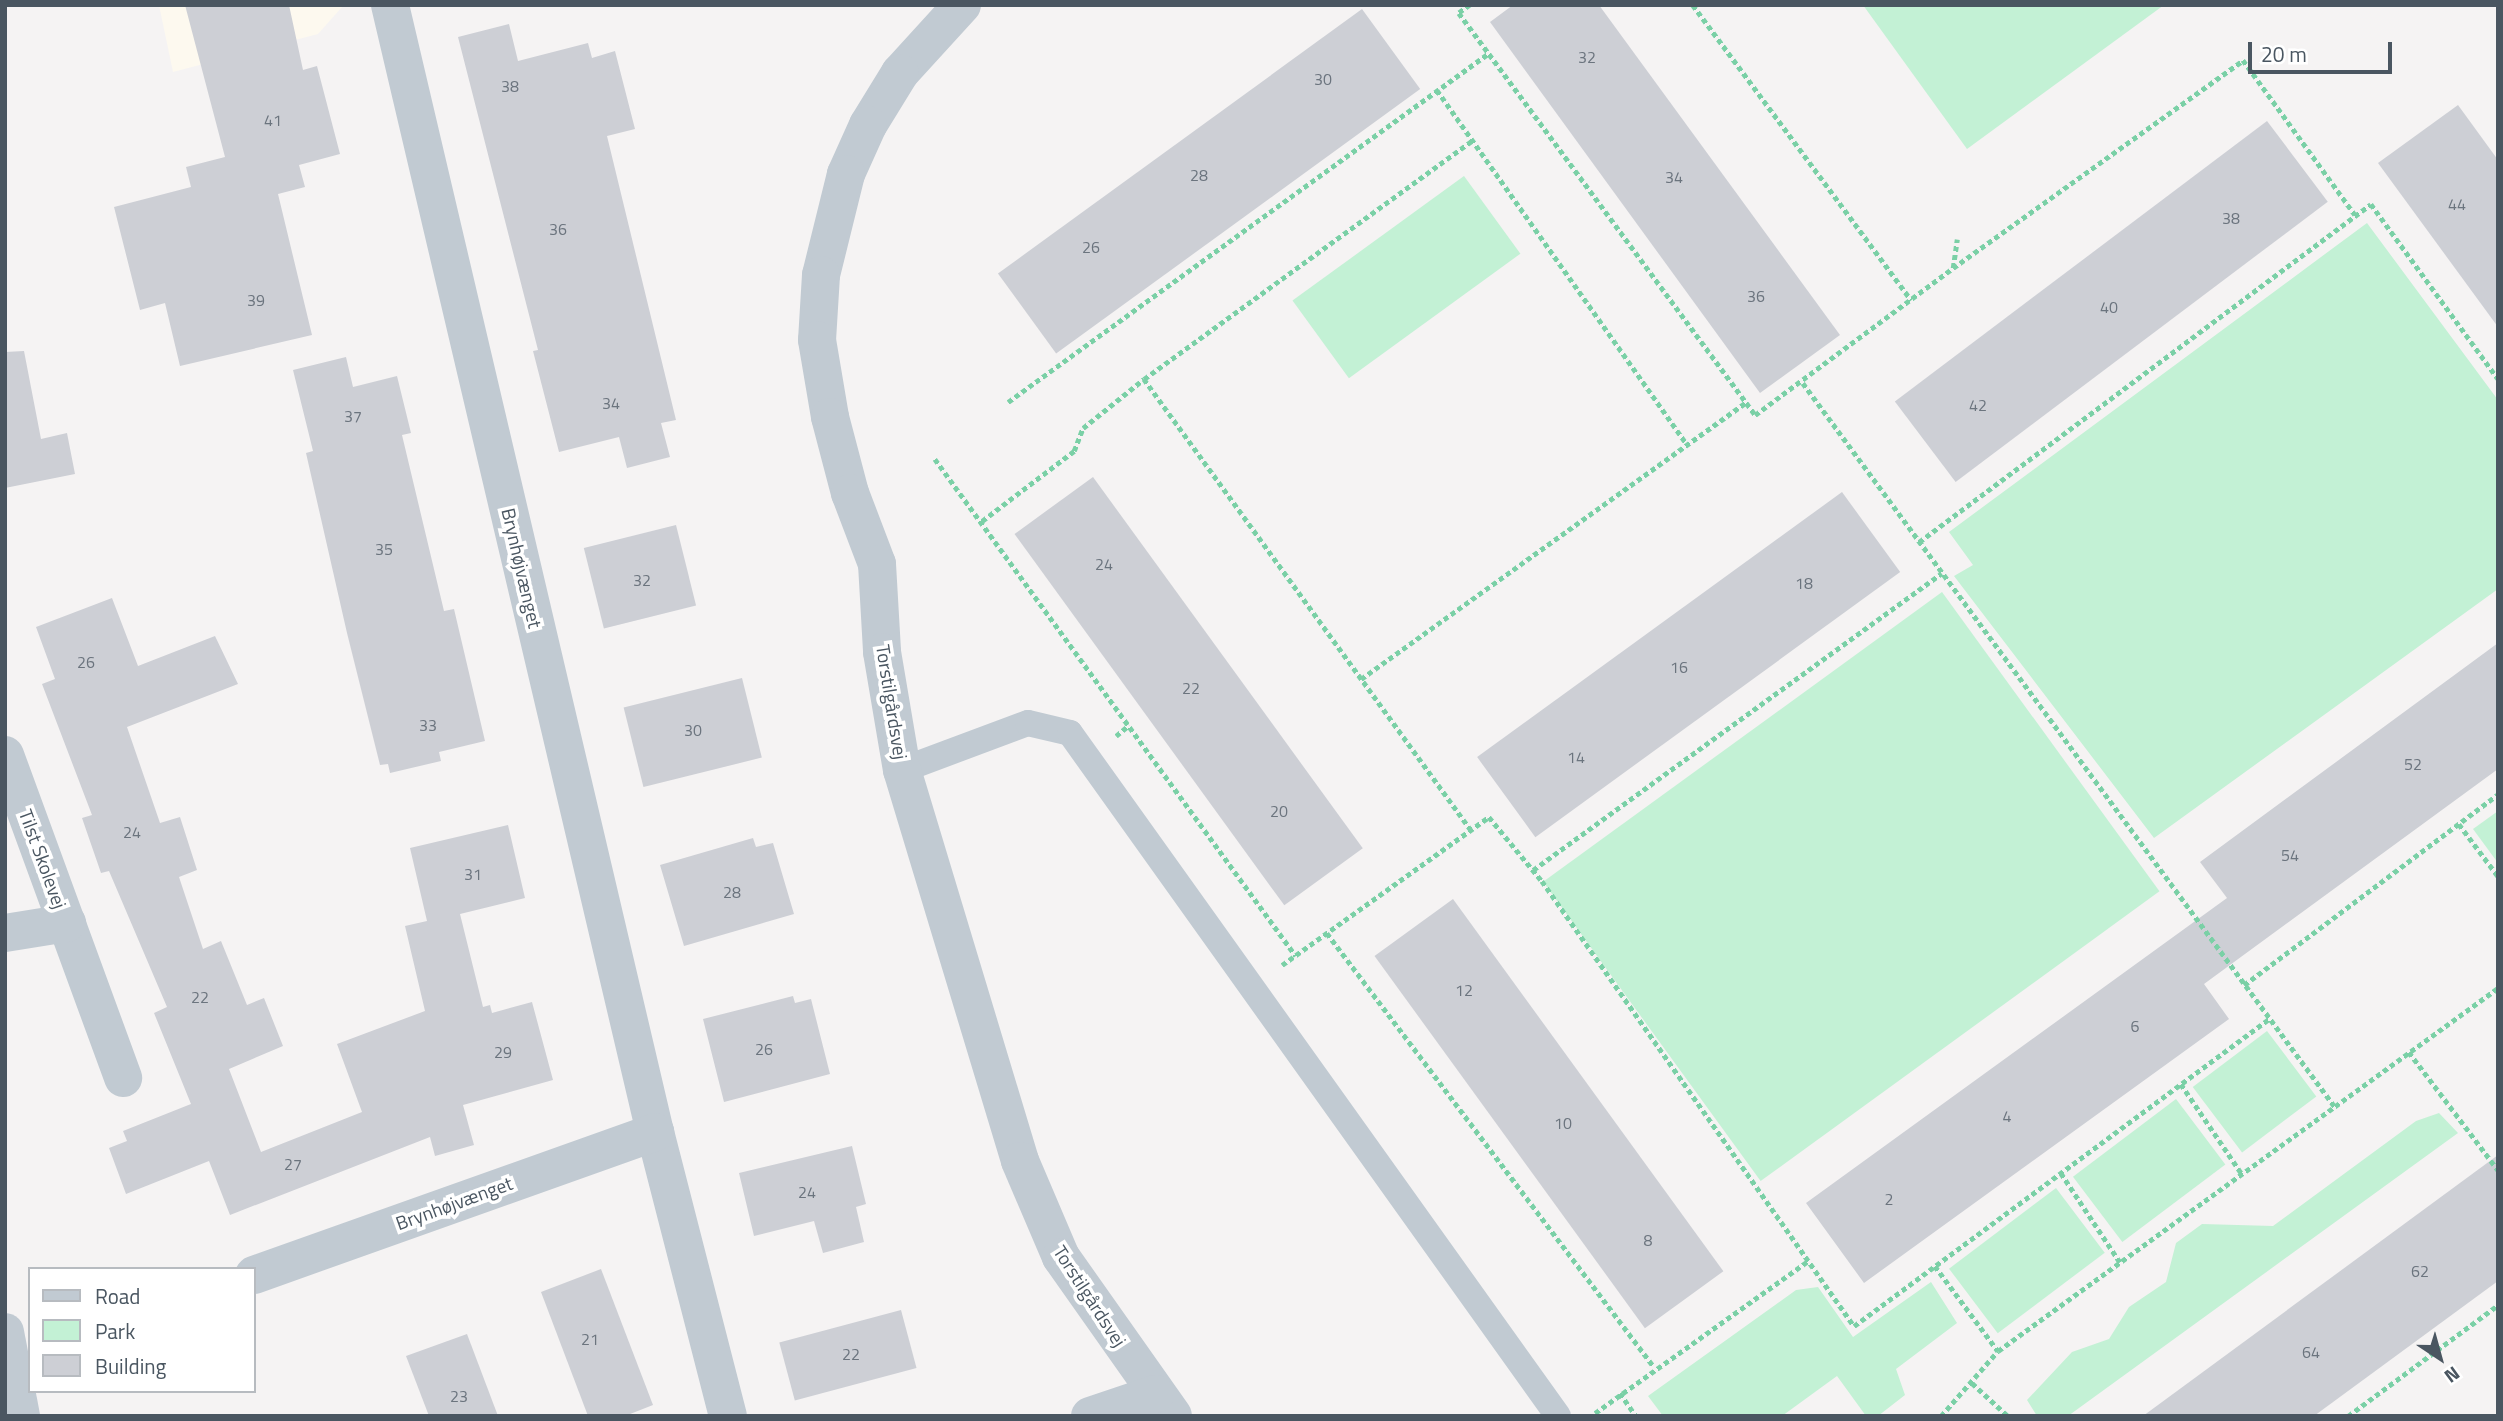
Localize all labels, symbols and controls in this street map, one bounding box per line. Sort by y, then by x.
scale bar [2251,28,2394,72]
text: 20 m [2261,38,2307,70]
house number: 32 [1578,47,1596,67]
house number: 30 [1314,69,1332,89]
house number: 38 [501,76,519,96]
house number: 41 [264,110,282,130]
house number: 28 [1190,165,1208,185]
house number: 34 [1665,167,1683,187]
house number: 44 [2448,194,2466,214]
house number: 38 [2222,208,2240,228]
house number: 36 [549,219,567,239]
house number: 26 [1082,237,1100,257]
house number: 36 [1747,286,1765,306]
house number: 39 [247,290,265,310]
house number: 40 [2100,297,2118,317]
house number: 34 [602,393,620,413]
house number: 42 [1969,395,1987,415]
house number: 37 [344,406,362,426]
street label: Brynhøjvænget [497,506,547,630]
house number: 35 [375,539,393,559]
house number: 24 [1095,554,1113,574]
house number: 32 [633,570,651,590]
house number: 18 [1795,573,1813,593]
street label: Torstilgårdsvej [872,643,912,761]
house number: 26 [77,652,95,672]
house number: 16 [1670,657,1688,677]
house number: 22 [1182,678,1200,698]
house number: 33 [419,715,437,735]
house number: 30 [684,720,702,740]
house number: 14 [1567,747,1585,767]
house number: 52 [2404,754,2422,774]
house number: 20 [1270,801,1288,821]
street label: Tilst Skolevej [15,806,71,912]
house number: 24 [123,822,141,842]
house number: 54 [2281,845,2299,865]
house number: 31 [464,864,482,884]
house number: 28 [723,882,741,902]
house number: 12 [1455,980,1473,1000]
house number: 22 [191,987,209,1007]
house number: 6 [2131,1016,2139,1036]
house number: 26 [755,1039,773,1059]
house number: 29 [494,1042,512,1062]
house number: 4 [2003,1106,2011,1126]
house number: 10 [1554,1113,1572,1133]
house number: 27 [284,1154,302,1174]
street label: Brynhøjvænget [393,1171,515,1235]
house number: 24 [798,1182,816,1202]
house number: 2 [1885,1189,1893,1209]
house number: 8 [1644,1230,1652,1250]
street label: Torstilgårdsvej [1049,1241,1131,1351]
house number: 62 [2411,1261,2429,1281]
legend [28,1267,256,1393]
text: Road [95,1280,140,1312]
text: Park [95,1315,135,1347]
north arrow [2405,1323,2475,1393]
house number: 21 [581,1329,599,1349]
house number: 64 [2302,1342,2320,1362]
house number: 22 [842,1344,860,1364]
text: Building [95,1350,166,1382]
text: N [2439,1360,2466,1391]
house number: 23 [450,1386,468,1406]

